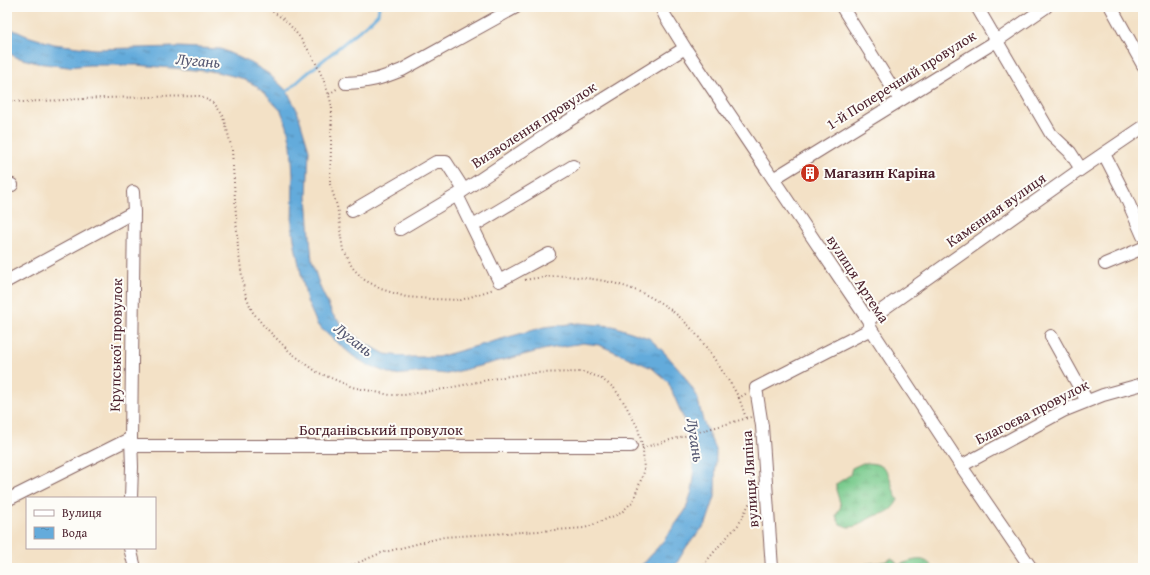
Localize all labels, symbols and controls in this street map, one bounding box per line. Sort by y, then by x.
street label: 1-й Поперечний провулок [822,25,980,134]
water label: Лугань [175,46,222,74]
street label: Визволення провулок [467,76,601,173]
building icon: Магазин Каріна [799,162,821,184]
place label: Магазин Каріна [824,162,936,183]
street label: Камєнная вулиця [942,167,1050,252]
street label: вулиця Артема [822,231,895,327]
street label: Крупської провулок [104,278,127,412]
water label: Лугань [329,316,379,362]
street label: Благоєва провулок [971,374,1092,449]
water label: Лугань [681,416,711,464]
street label: Богданівський провулок [299,419,463,440]
street label: вулиця Ляпіна [736,429,763,528]
legend [26,497,156,549]
text: Вулиця [62,504,102,521]
text: Вода [62,524,87,541]

